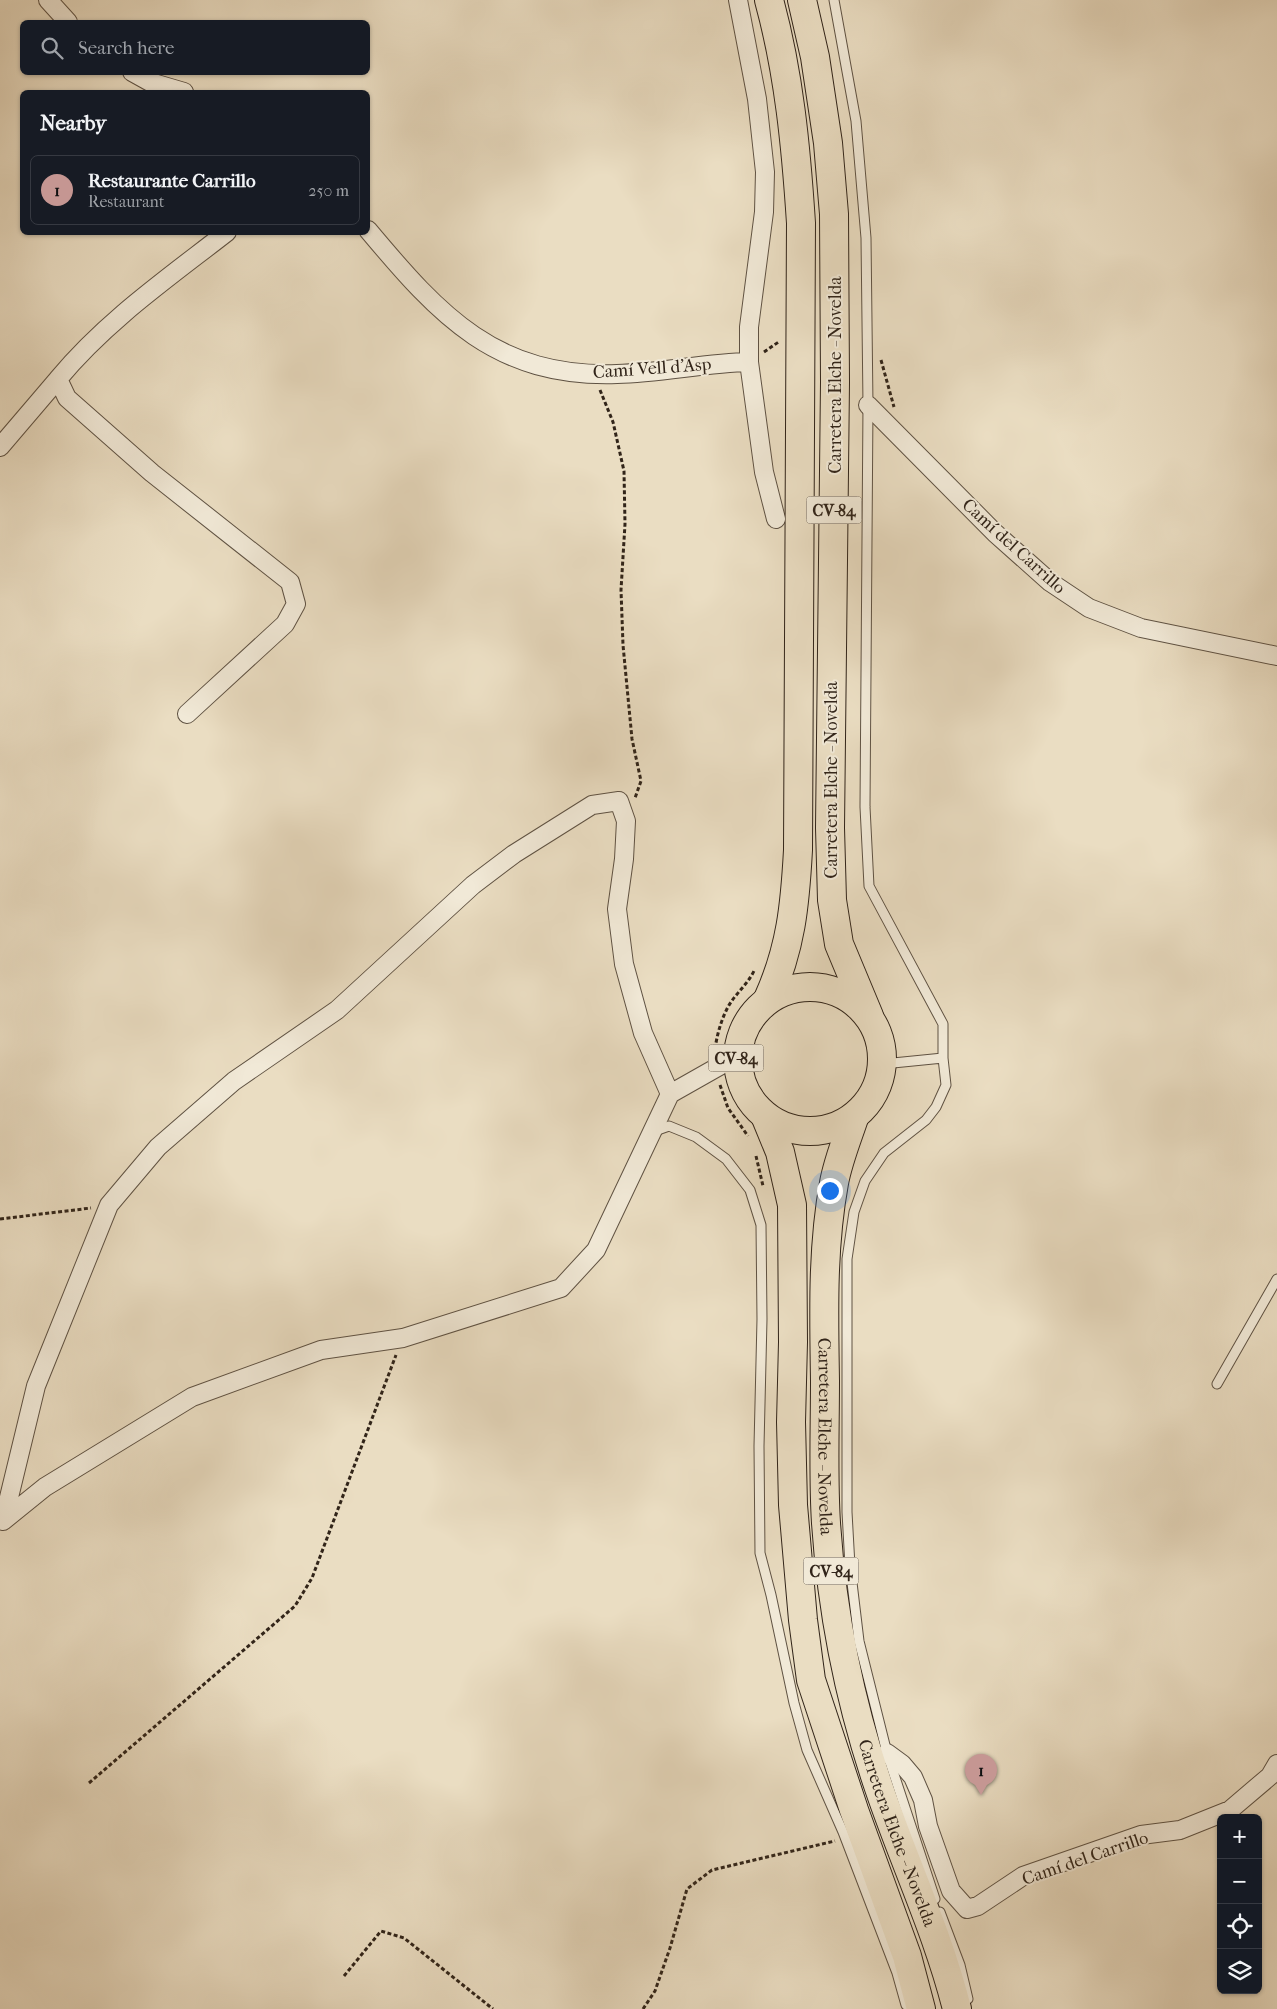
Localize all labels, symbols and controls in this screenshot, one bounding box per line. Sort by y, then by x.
search box [20,20,370,75]
icon: search [38,34,66,62]
text: Search here [78,37,174,59]
text: Nearby [40,111,106,135]
text: Restaurante Carrillo [88,170,256,192]
text: 1 [54,181,60,200]
text: 250 m [308,181,349,200]
text: Restaurant [88,192,164,211]
street label: Carretera Elche - Novelda [825,276,846,474]
street label: Camí Vell d'Asp [592,354,712,383]
street label: Camí del Carrillo [958,494,1070,598]
road number: CV-84 [806,496,862,524]
street label: Carretera Elche - Novelda [821,681,842,879]
road number: CV-84 [708,1044,764,1072]
your location [817,1178,843,1204]
street label: Carretera Elche - Novelda [813,1338,837,1537]
road number: CV-84 [804,1558,858,1584]
street label: Carretera Elche - Novelda [853,1737,940,1930]
pin: 1 [965,1754,997,1795]
map controls [1217,1814,1262,1994]
button: + [1217,1814,1262,1859]
street label: Camí del Carrillo [1019,1827,1151,1890]
button: − [1217,1859,1262,1904]
button: locate [1217,1904,1262,1949]
button: layers [1217,1949,1262,1994]

